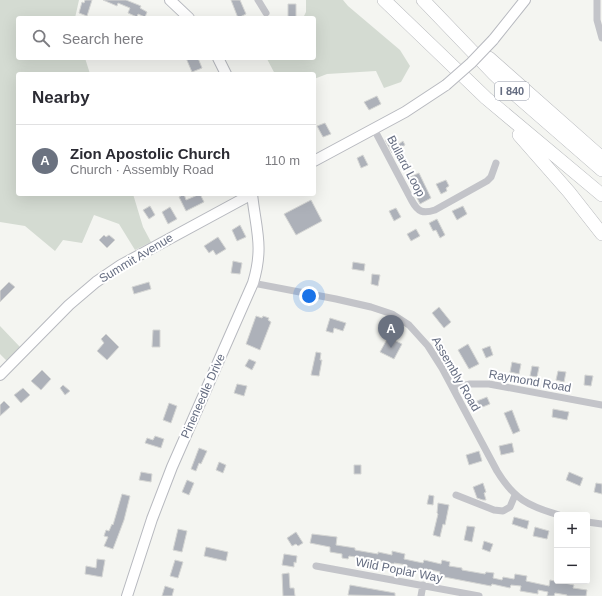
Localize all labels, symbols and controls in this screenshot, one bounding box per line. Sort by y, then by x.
search box [16,16,316,60]
icon: search [30,27,52,49]
text: Search here [62,30,144,47]
road number: I 840 [495,82,529,100]
text: Nearby [32,88,90,107]
street label: Bullard Loop [384,133,428,199]
text: Zion Apostolic Church [70,145,230,162]
text: A [40,153,50,168]
text: 110 m [265,153,300,168]
text: Church · Assembly Road [70,162,214,177]
street label: Summit Avenue [96,230,176,286]
your location [299,286,319,306]
pin: A [378,315,404,348]
street label: Assembly Road [429,334,483,414]
street label: Pineneedle Drive [178,351,228,441]
street label: Raymond Road [488,367,572,395]
map controls [554,512,590,584]
button: + [554,512,590,548]
button: − [554,548,590,584]
street label: Wild Poplar Way [354,555,444,585]

